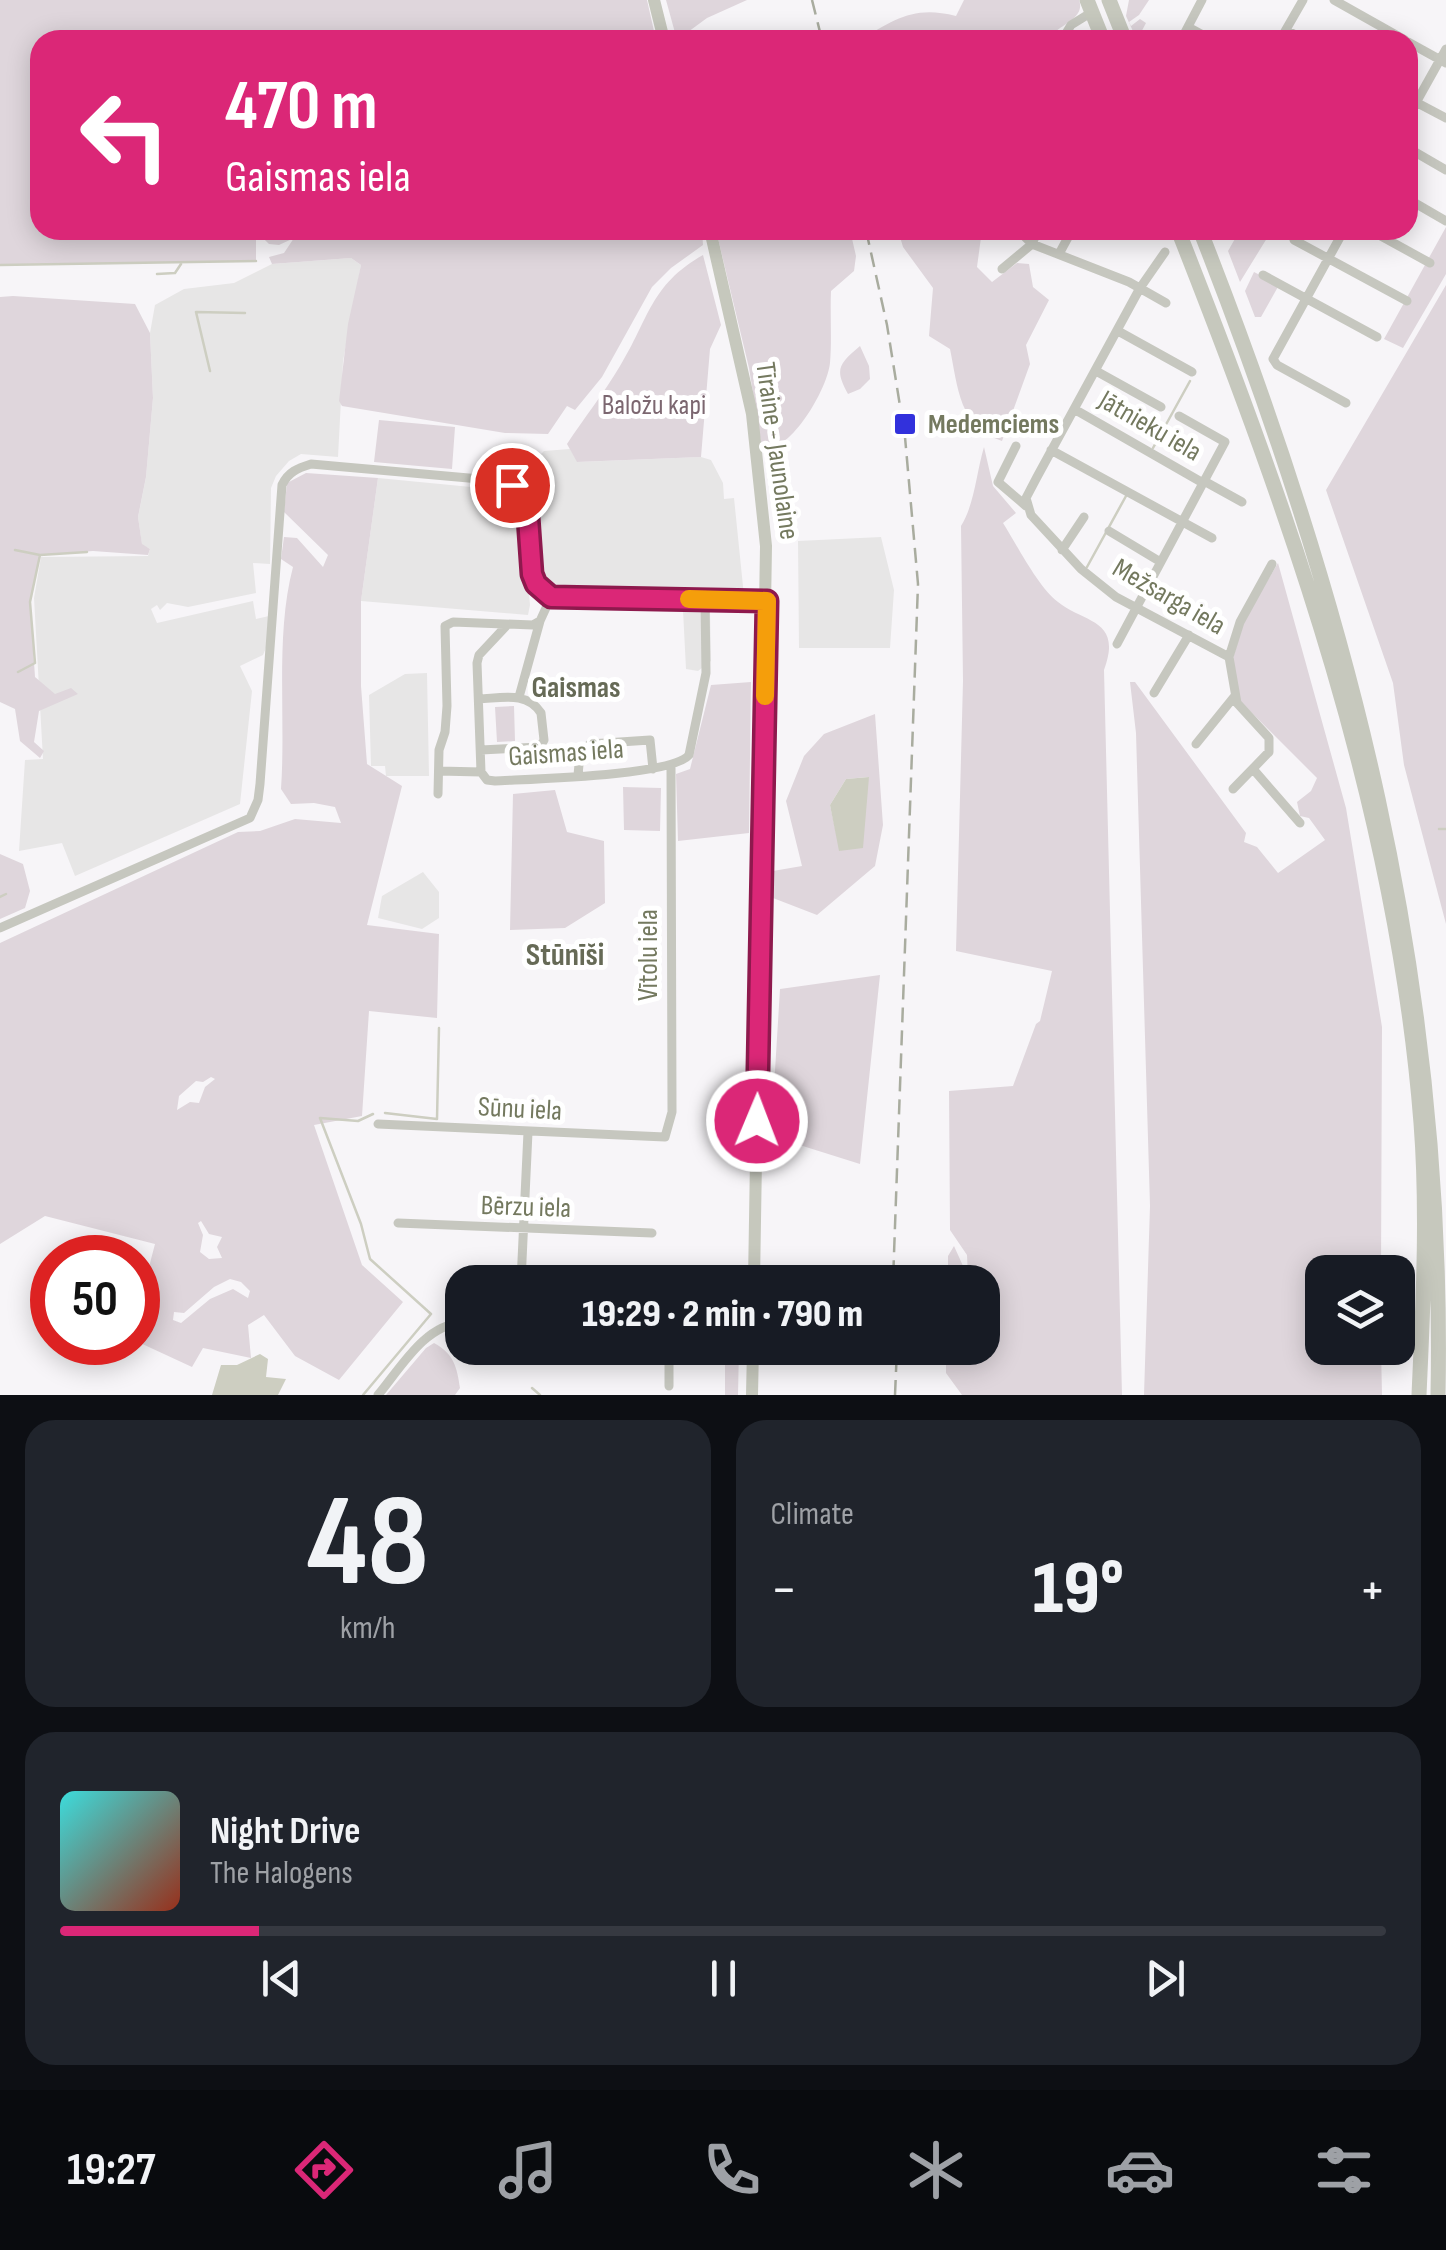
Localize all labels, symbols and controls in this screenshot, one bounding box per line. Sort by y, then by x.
text: 470 m [225,65,378,149]
icon: left [60,70,190,200]
text: Gaismas iela [225,150,411,205]
street label: Tīraine - Jaunolaine [748,360,806,542]
street label: Jātnieku iela [1092,383,1207,468]
park label: Baložu kapi [602,389,706,422]
place label: Medemciems [928,408,1059,441]
marker: Medemciems [892,411,918,437]
pin [470,443,555,528]
icon: arrive [485,458,540,513]
street label: Mežsarga iela [1107,552,1231,642]
district label: Gaismas [531,670,621,706]
street label: Gaismas iela [507,733,625,773]
street label: Vītolu iela [632,909,665,1001]
district label: Stūnīši [526,936,604,975]
position arrow [705,1069,809,1173]
street label: Sūnu iela [477,1090,563,1128]
street label: Bērzu iela [480,1189,572,1225]
speed limit sign: 50 [30,1235,160,1365]
map controls [1305,1255,1415,1365]
button: layers [1305,1255,1415,1365]
text: 19:29 · 2 min · 790 m [582,1292,863,1337]
text: 48 [307,1466,429,1622]
text: Climate [771,1495,854,1534]
text: 19° [1033,1544,1124,1635]
text: − [771,1557,797,1624]
text: + [1359,1557,1386,1624]
text: km/h [340,1609,395,1648]
text: Night Drive [210,1809,361,1854]
text: The Halogens [210,1854,353,1893]
icon: previous [254,1951,309,2006]
icon: pause [696,1951,751,2006]
icon: next [1138,1951,1193,2006]
icon: directions [289,2135,359,2205]
icon: music [493,2135,563,2205]
icon: phone [697,2135,767,2205]
icon: climate [901,2135,971,2205]
icon: car [1105,2135,1175,2205]
icon: filters [1309,2135,1379,2205]
text: 19:27 [67,2143,155,2198]

